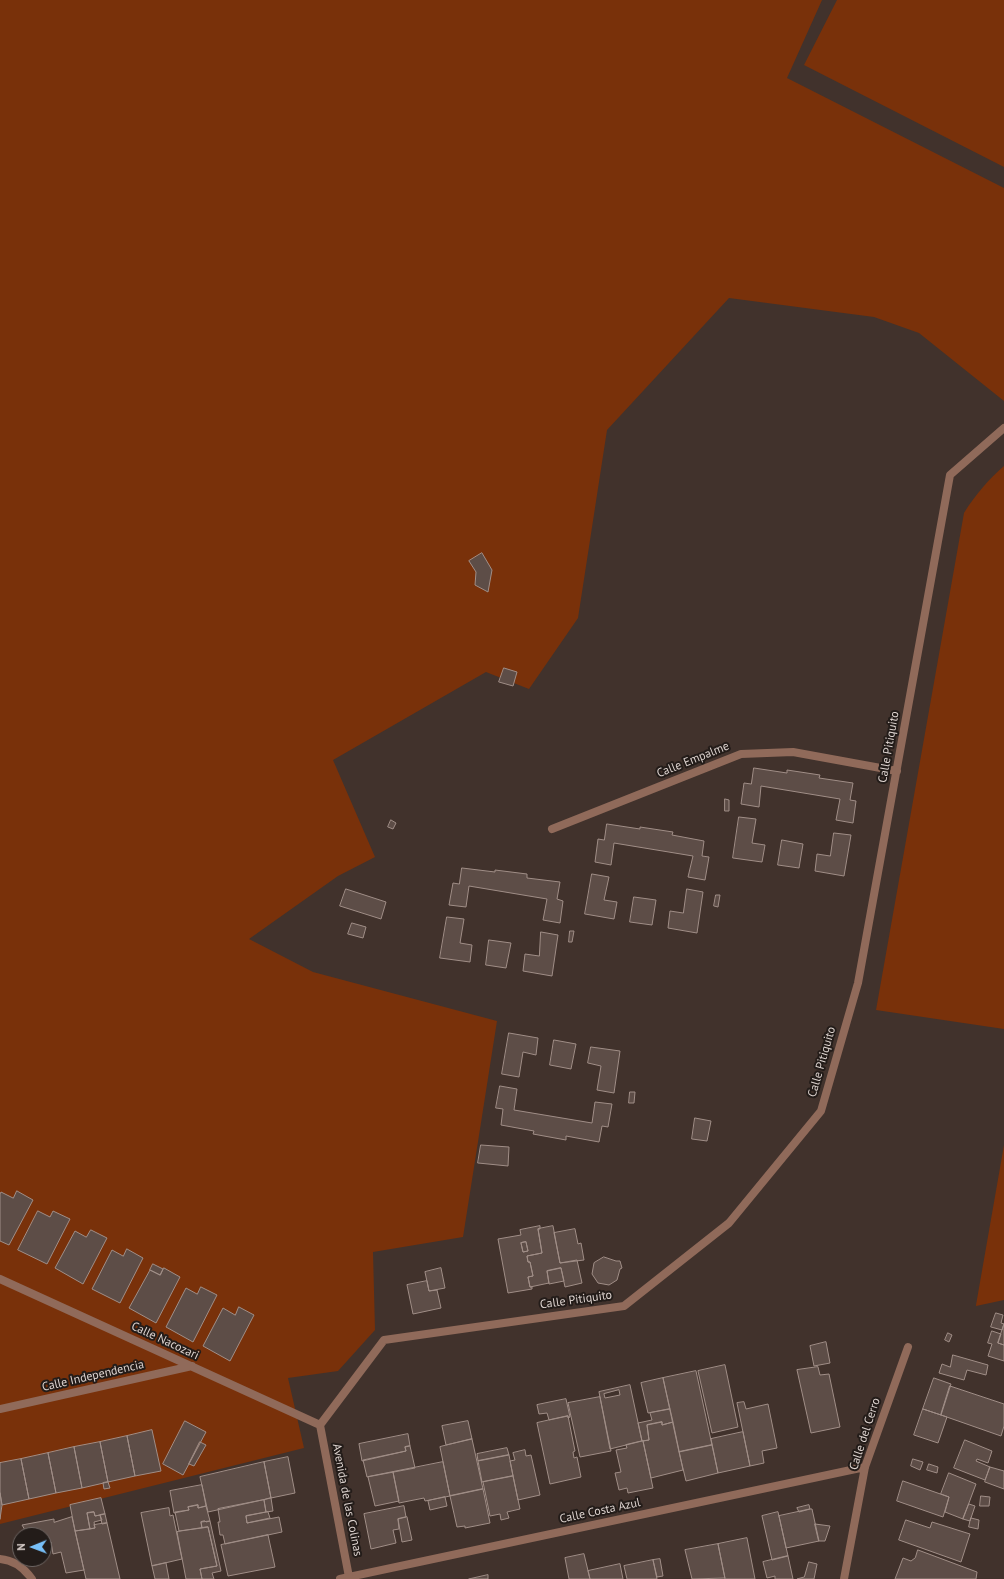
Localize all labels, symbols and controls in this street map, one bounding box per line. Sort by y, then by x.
street label: Calle Pitiquito [876,710,902,784]
street label: Calle Empalme [655,739,731,781]
street label: Calle Pitiquito [805,1025,839,1099]
street label: Calle Pitiquito [539,1288,613,1312]
street label: Calle Nacozari [129,1319,201,1363]
street label: Calle Independencia [41,1357,145,1395]
street label: Calle del Cerro [847,1396,883,1472]
street label: Avenida de las Colinas [329,1442,365,1558]
street label: Calle Costa Azul [558,1495,642,1527]
north arrow [12,1527,52,1567]
text: N [14,1543,28,1551]

